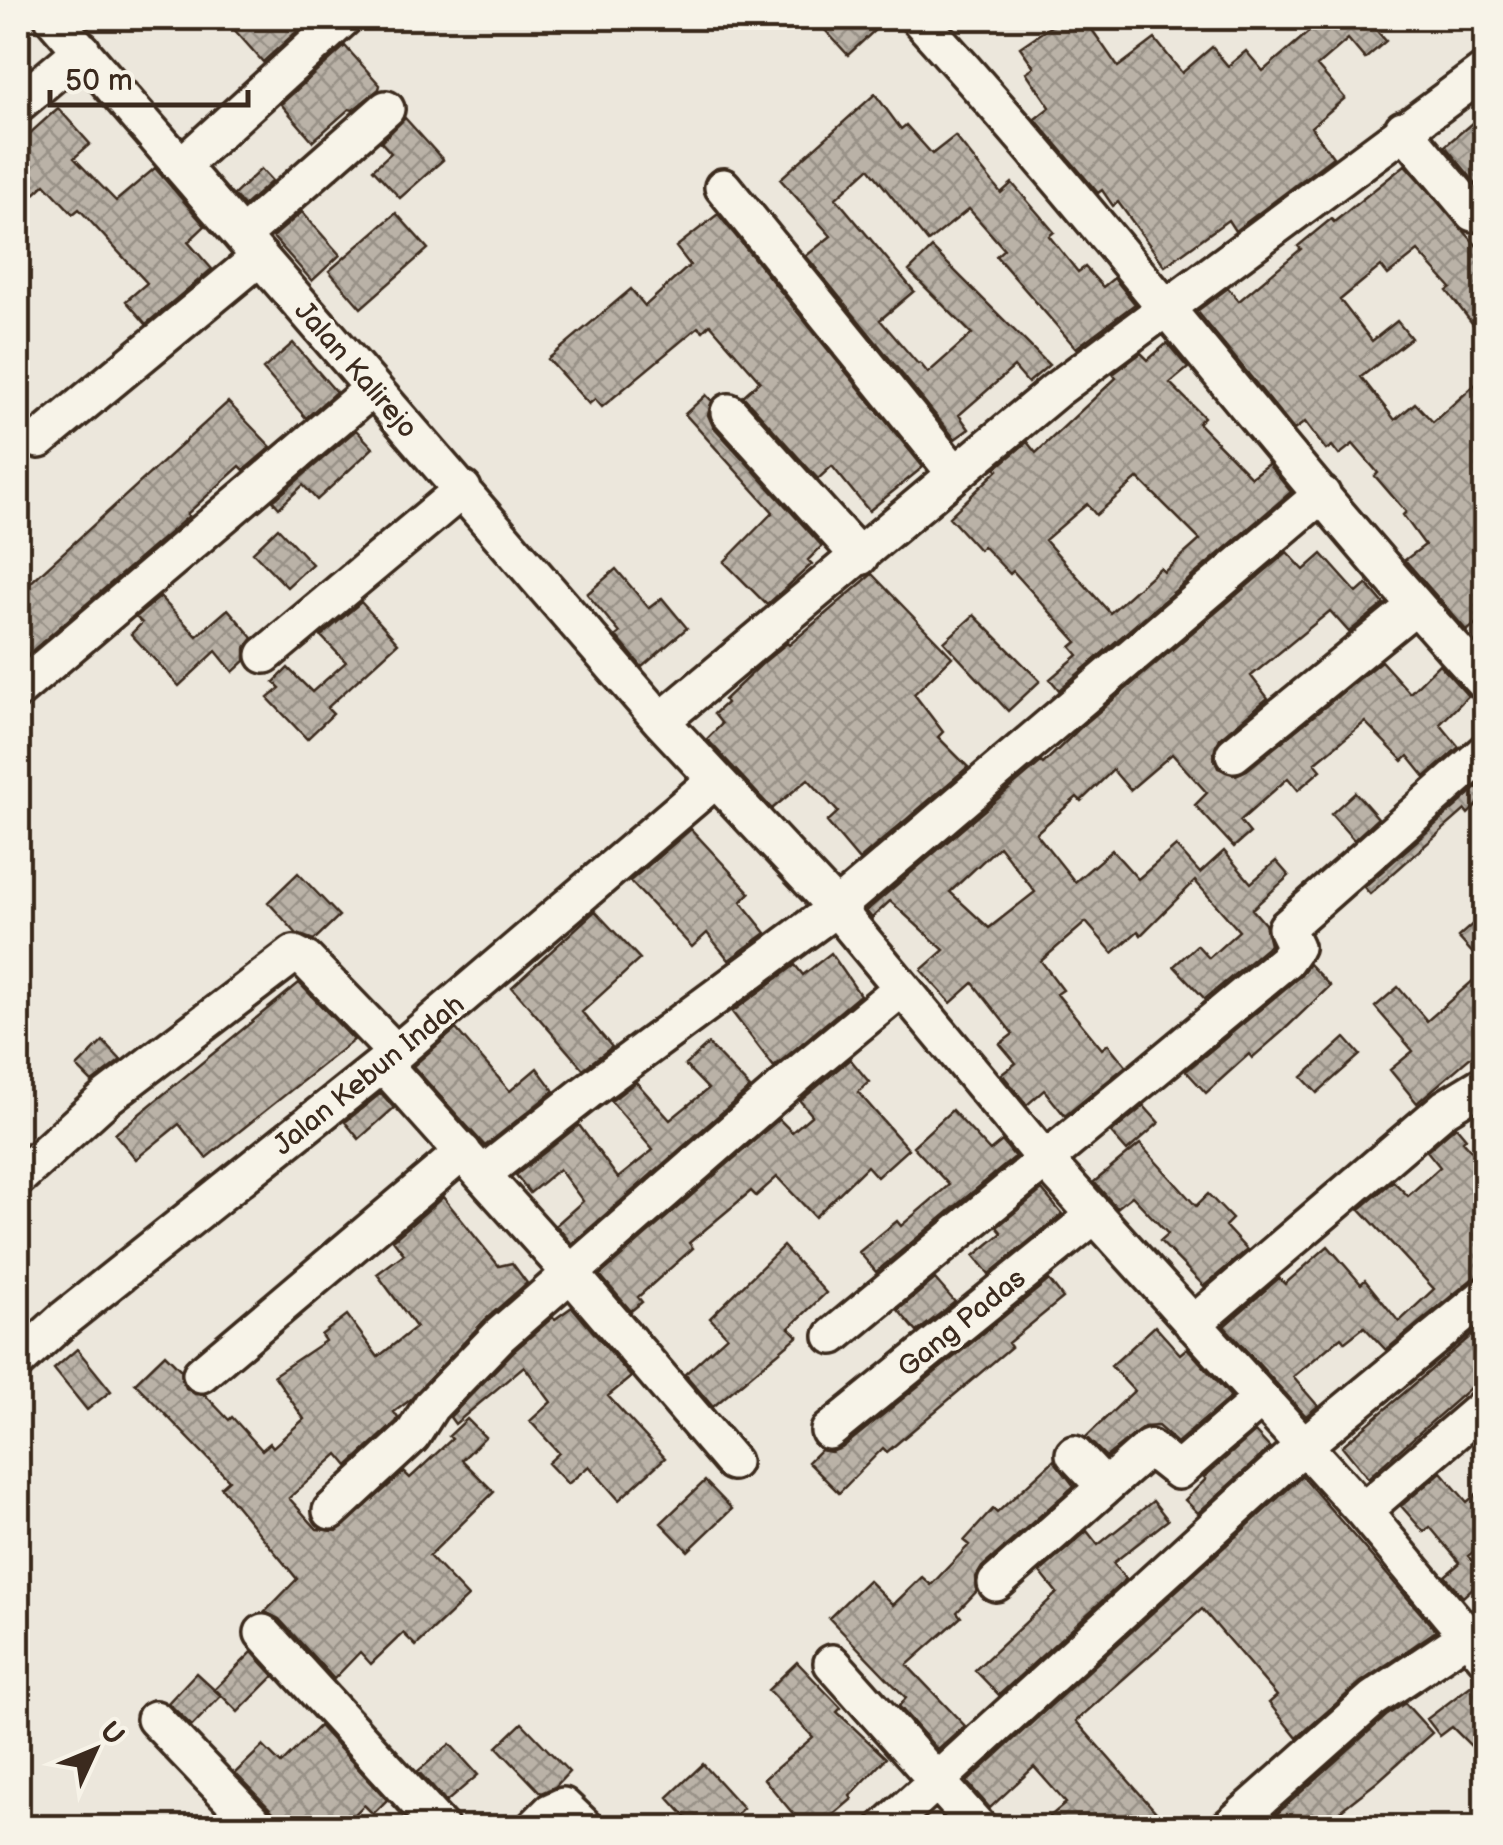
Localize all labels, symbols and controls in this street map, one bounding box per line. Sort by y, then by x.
scale bar [50,45,248,107]
text: 50 m [65,63,133,99]
street label: Jalan Kalirejo [288,295,424,445]
street label: Jalan Kebun Indah [267,988,471,1162]
street label: Gang Padas [892,1262,1032,1385]
north arrow [45,1700,145,1800]
text: U [93,1715,131,1752]

